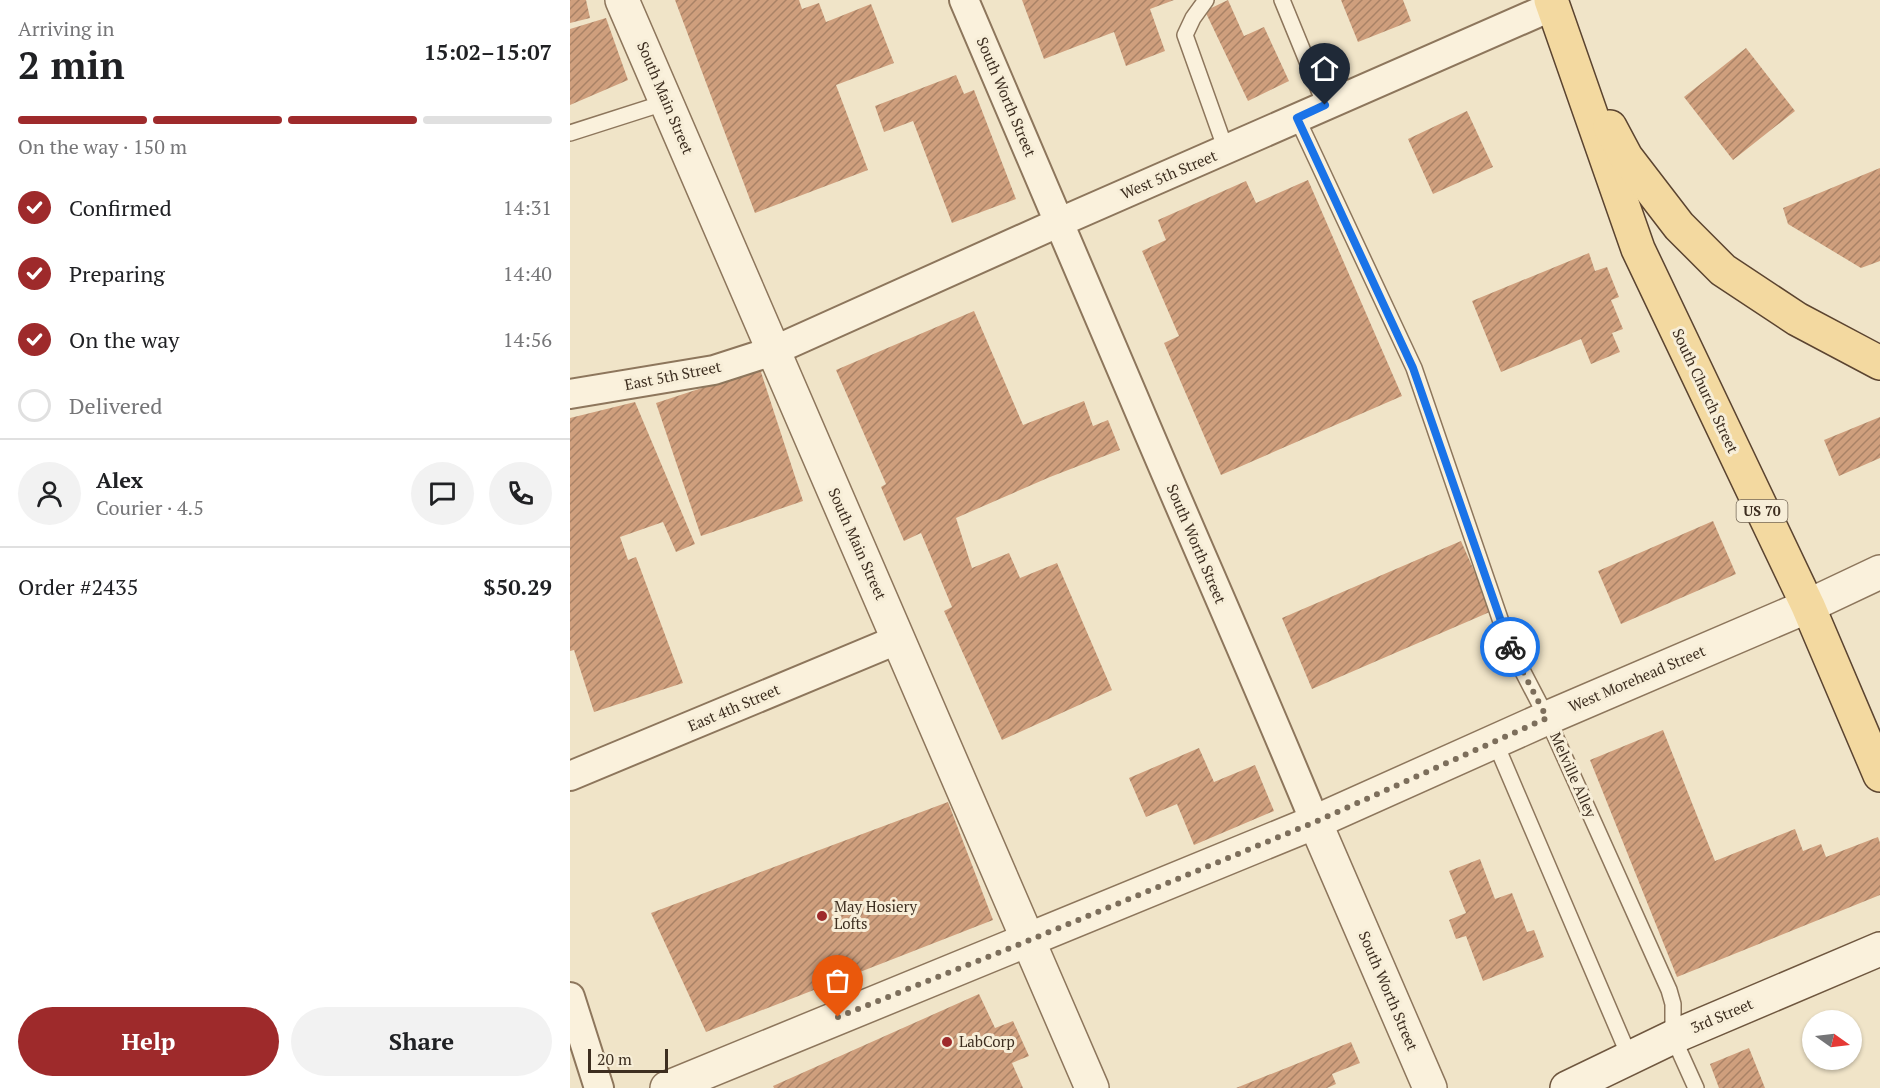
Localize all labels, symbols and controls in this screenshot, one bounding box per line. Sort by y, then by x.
text: Arriving in [18,15,114,42]
street label: South Worth Street [973,34,1041,160]
text: 15:02–15:07 [424,37,552,66]
text: 2 min [18,38,125,90]
street label: South Main Street [633,38,699,157]
pin [1299,43,1350,105]
icon: home [1308,52,1341,85]
text: On the way · 150 m [18,133,187,160]
street label: West 5th Street [1118,145,1220,203]
icon: check [18,191,51,224]
text: Confirmed [69,193,172,222]
text: 14:31 [503,194,552,221]
icon: check [18,257,51,290]
text: Preparing [69,259,165,288]
text: 14:40 [503,260,552,287]
icon: check [18,323,51,356]
text: On the way [69,325,179,354]
street label: South Church Street [1668,325,1744,456]
text: 14:56 [503,326,552,353]
street label: East 5th Street [623,356,723,394]
text: Delivered [69,391,162,420]
button: person [18,462,81,525]
button: chat [411,462,474,525]
button: phone [489,462,552,525]
text: Alex [96,465,143,494]
street label: South Worth Street [1163,481,1231,607]
street label: South Main Street [824,484,892,603]
text: Courier · 4.5 [96,494,204,521]
road number: US 70 [1736,500,1788,522]
text: Order #2435 [18,572,138,601]
text: $50.29 [483,572,552,601]
courier [1480,617,1540,677]
icon: bike [1494,631,1527,664]
street label: West Morehead Street [1565,640,1708,716]
street label: East 4th Street [685,679,783,735]
street label: Melville Alley [1546,729,1602,821]
place label: May Hosiery Lofts [834,896,918,933]
marker: May Hosiery Lofts [815,909,829,923]
street label: South Worth Street [1355,928,1423,1054]
pin [812,955,863,1017]
icon: bag [821,964,854,997]
street label: 3rd Street [1687,993,1756,1037]
button: Help [18,1007,279,1076]
button: Share [291,1007,552,1076]
north arrow [1802,1010,1862,1070]
map controls [1802,1010,1862,1070]
place label: LabCorp [959,1031,1015,1051]
marker: LabCorp [940,1035,954,1049]
scale bar [588,1046,668,1074]
text: 20 m [597,1048,632,1070]

